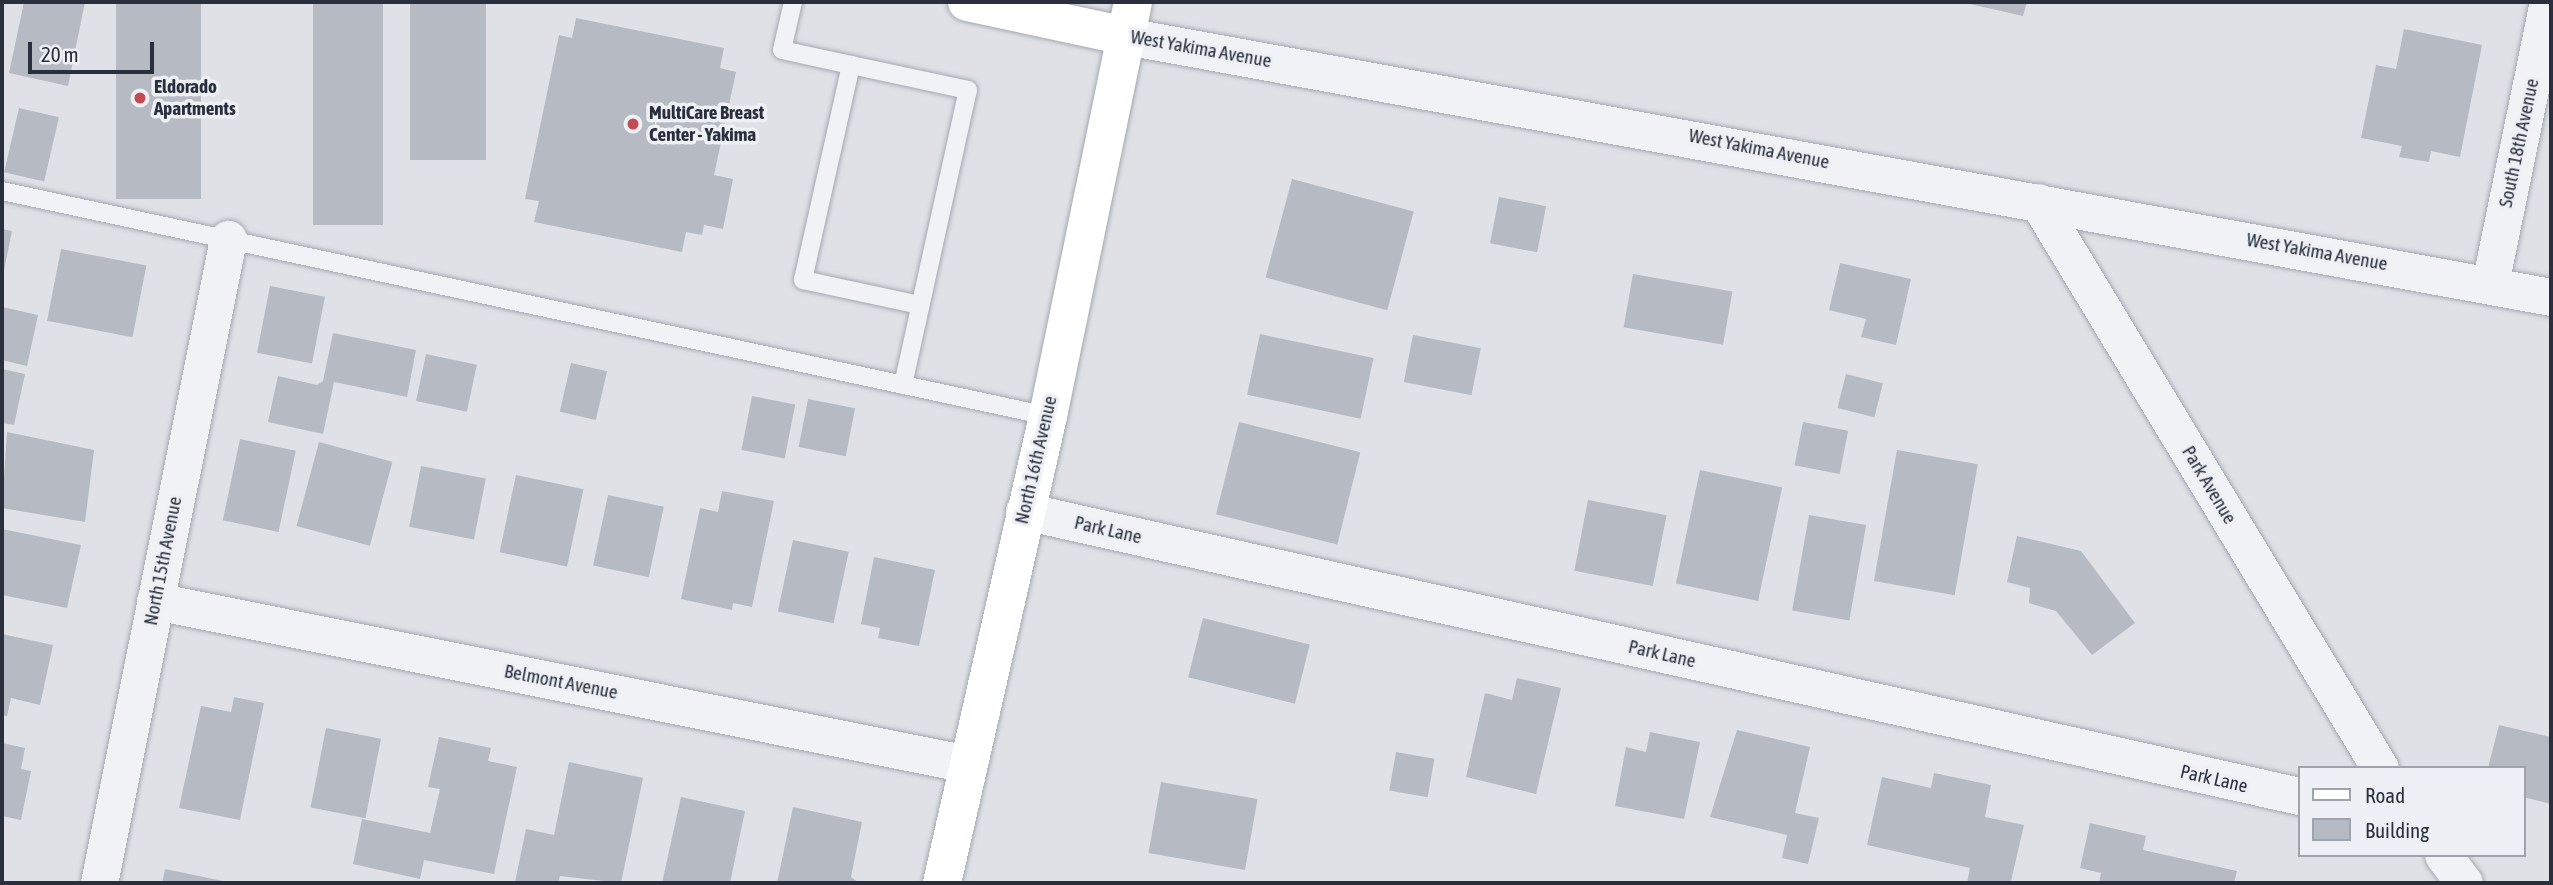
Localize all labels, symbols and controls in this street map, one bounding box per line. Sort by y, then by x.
street label: West Yakima Avenue [1129,25,1273,73]
scale bar [32,28,158,72]
text: 20 m [41,42,79,66]
place label: Eldorado Apartments [154,76,236,120]
street label: South 18th Avenue [2494,77,2544,209]
marker: Eldorado Apartments [132,90,148,106]
place label: MultiCare Breast Center - Yakima [649,102,764,146]
marker: MultiCare Breast Center - Yakima [623,114,643,134]
street label: West Yakima Avenue [1687,124,1831,174]
street label: West Yakima Avenue [2245,228,2389,276]
street label: North 16th Avenue [1010,394,1062,526]
street label: Park Avenue [2177,442,2241,528]
street label: North 15th Avenue [139,495,187,627]
street label: Park Lane [1072,511,1144,549]
street label: Park Lane [1626,635,1698,673]
street label: Belmont Avenue [502,660,620,704]
street label: Park Lane [2178,760,2250,798]
legend [2298,766,2525,857]
text: Road [2365,783,2405,807]
text: Building [2365,818,2429,842]

